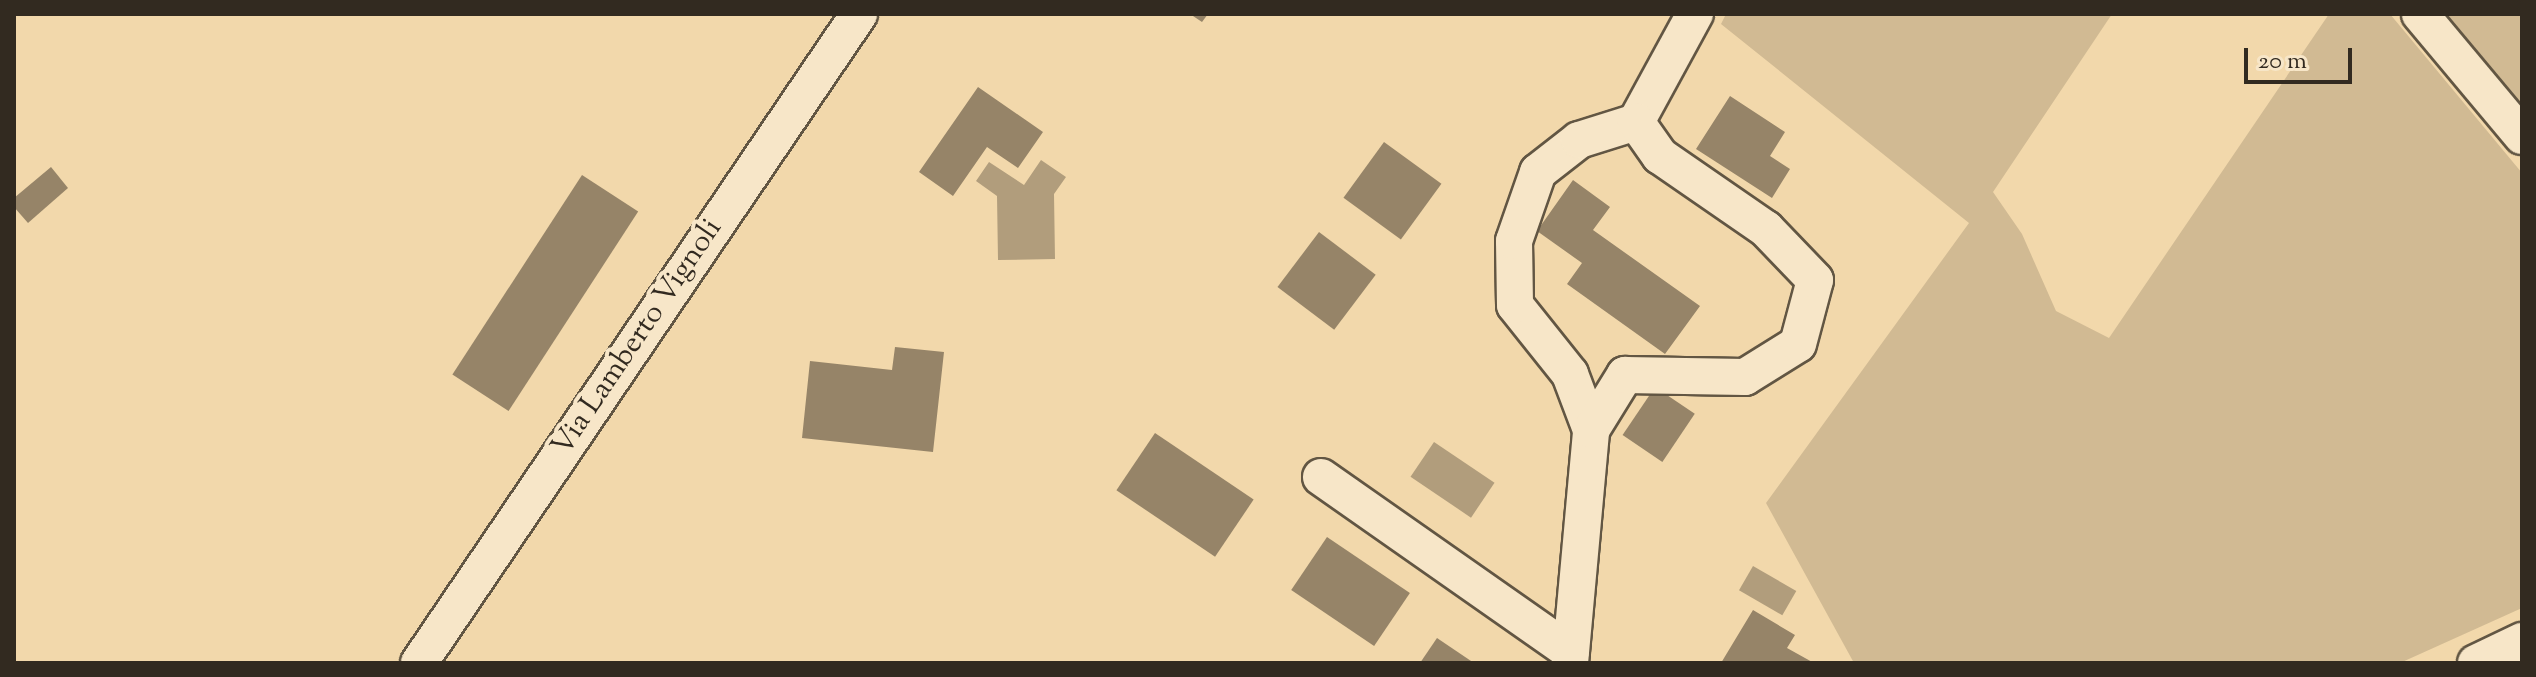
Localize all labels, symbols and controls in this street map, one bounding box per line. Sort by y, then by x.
scale bar [2248,32,2356,82]
text: 20 m [2258,45,2307,79]
street label: Via Lamberto Vignoli [545,213,731,463]

